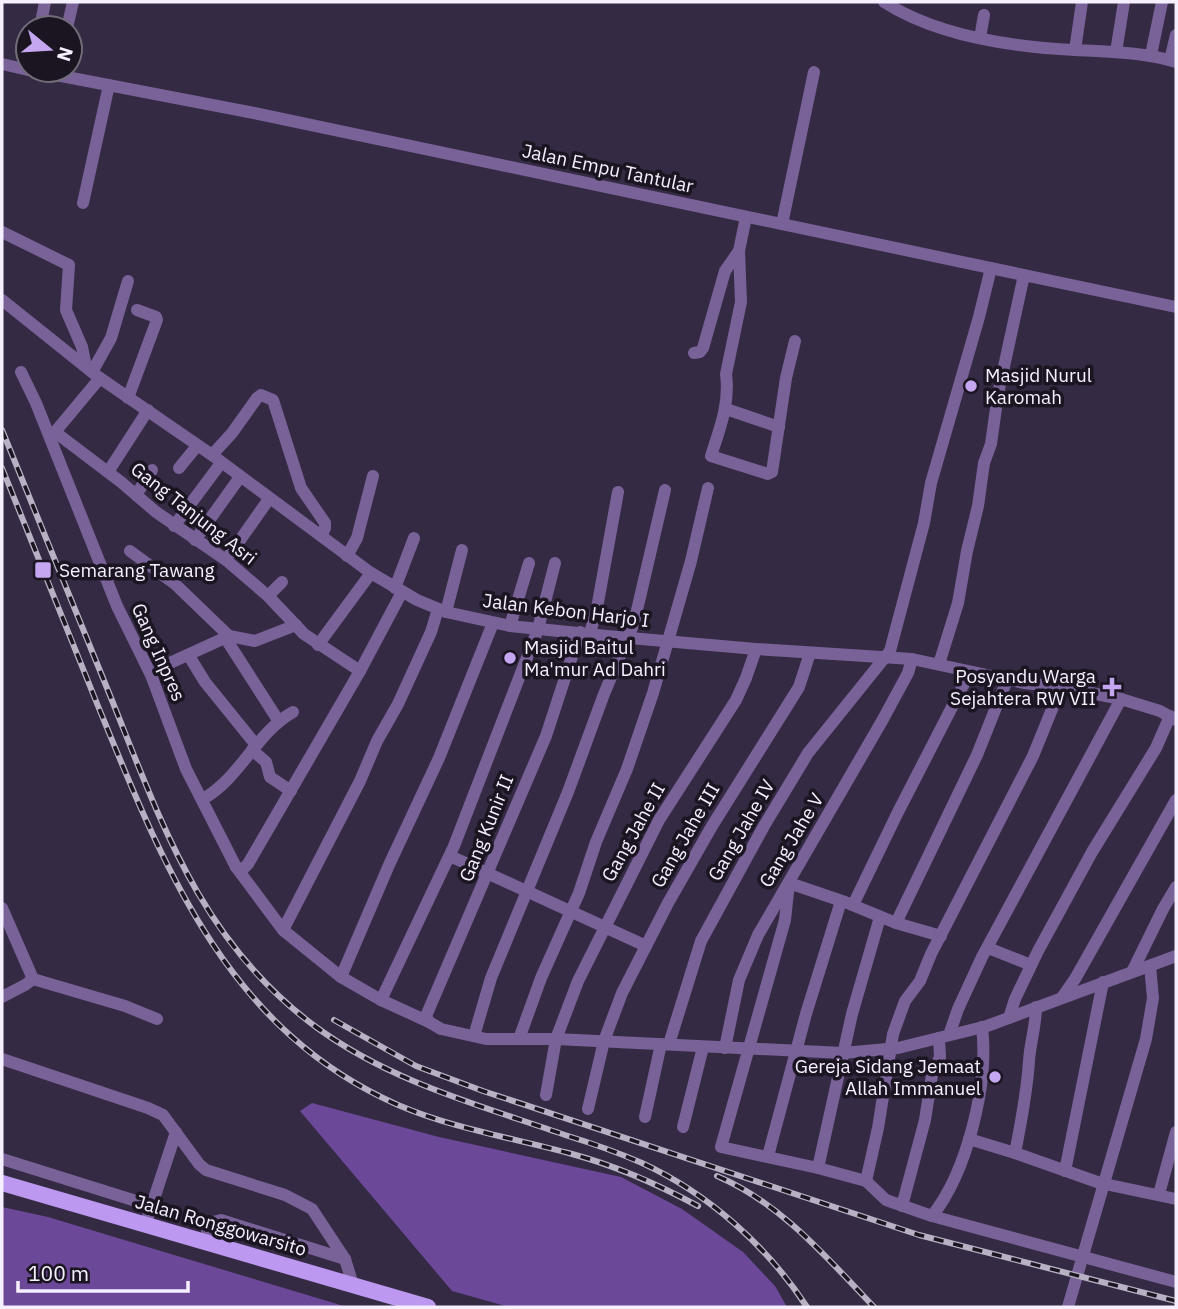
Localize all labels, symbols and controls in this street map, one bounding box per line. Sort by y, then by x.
north arrow [14,14,84,84]
text: N [52,44,79,65]
street label: Jalan Empu Tantular [520,138,696,198]
place label: Masjid Nurul Karomah [985,363,1092,409]
marker: Masjid Nurul Karomah [963,378,979,394]
street label: Gang Tanjung Asri [126,456,262,570]
place label: Semarang Tawang [59,558,215,582]
marker: Semarang Tawang [33,560,53,580]
street label: Jalan Kebon Harjo I [481,588,651,632]
street label: Gang Inpres [127,599,191,705]
place label: Masjid Baitul Ma'mur Ad Dahri [524,635,666,681]
marker: Masjid Baitul Ma'mur Ad Dahri [502,650,518,666]
place label: Posyandu Warga Sejahtera RW VII [950,664,1096,710]
marker: Posyandu Warga Sejahtera RW VII [1102,677,1122,697]
street label: Gang Kunir II [454,771,518,885]
street label: Gang Jahe IV [702,775,780,885]
street label: Gang Jahe II [596,778,670,886]
street label: Gang Jahe III [645,778,725,892]
street label: Gang Jahe V [753,788,829,892]
place label: Gereja Sidang Jemaat Allah Immanuel [795,1054,981,1100]
marker: Gereja Sidang Jemaat Allah Immanuel [987,1069,1003,1085]
street label: Jalan Ronggowarsito [133,1189,309,1261]
scale bar [18,1250,187,1294]
text: 100 m [28,1259,89,1287]

